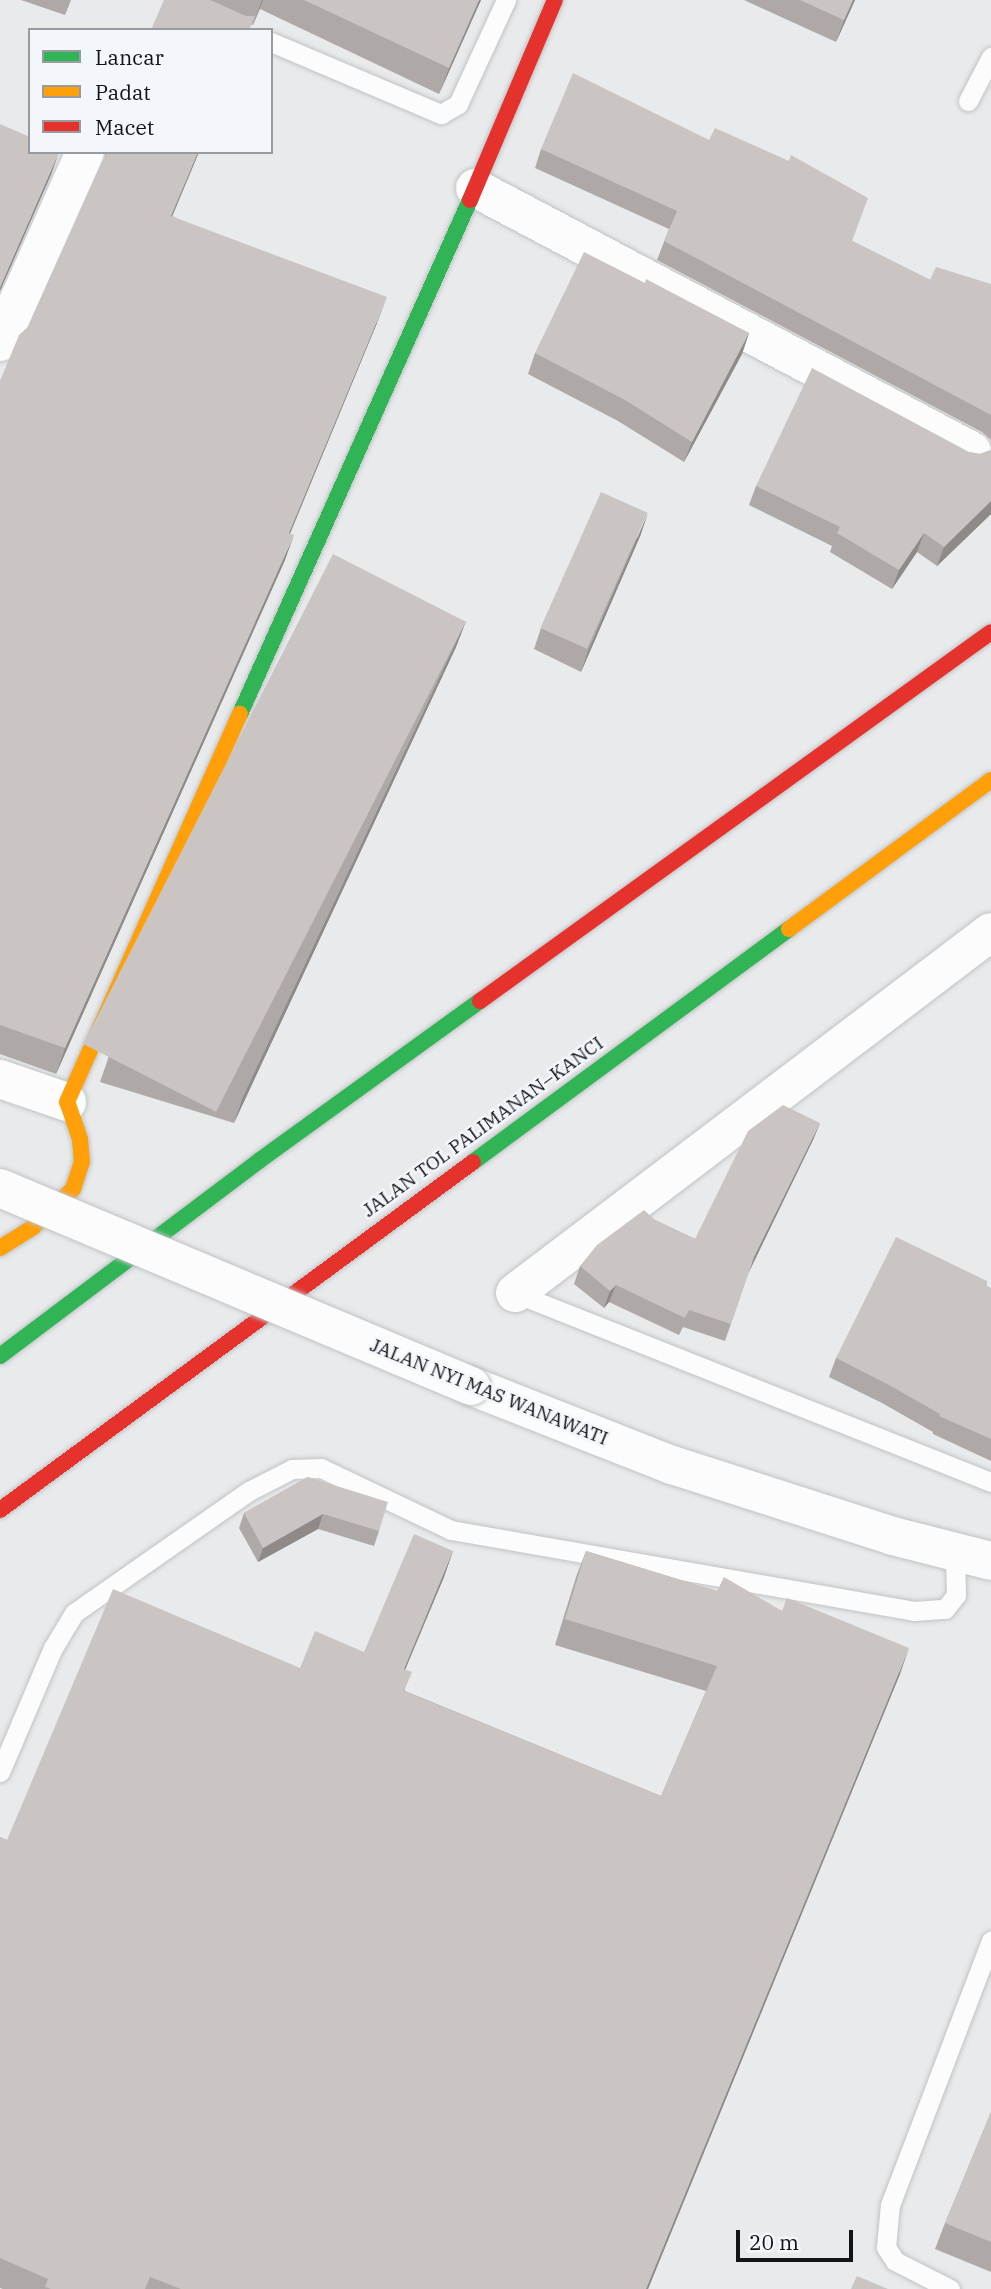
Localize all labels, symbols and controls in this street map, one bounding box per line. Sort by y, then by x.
legend [28,28,273,154]
text: Lancar [95,43,164,71]
text: Padat [95,78,151,106]
text: Macet [95,113,154,141]
street label: JALAN TOL PALIMANAN–KANCI [358,1032,608,1222]
street label: JALAN NYI MAS WANAWATI [367,1334,611,1450]
scale bar [739,2216,856,2260]
text: 20 m [749,2228,799,2256]

